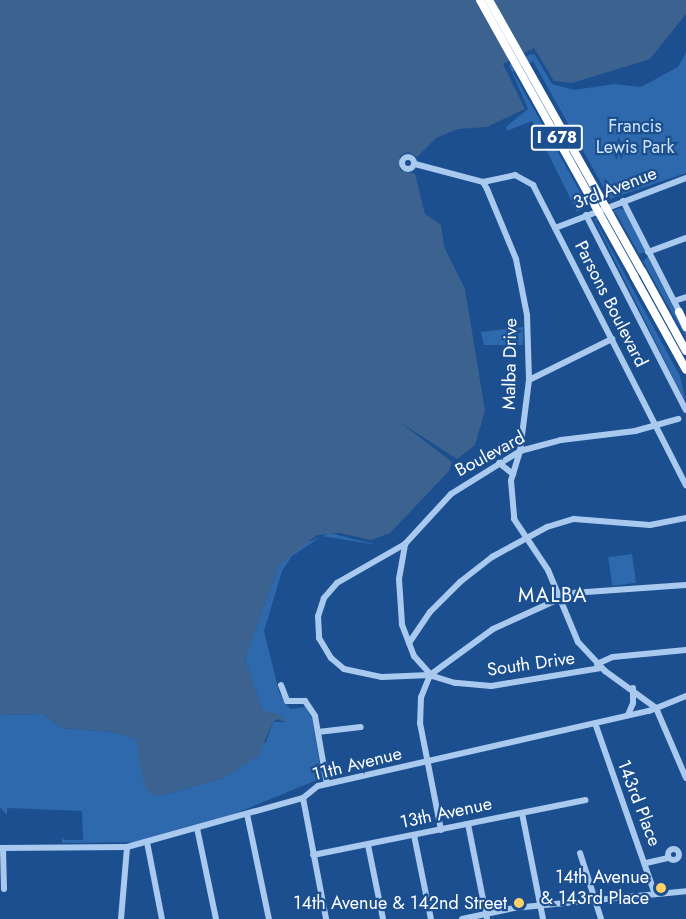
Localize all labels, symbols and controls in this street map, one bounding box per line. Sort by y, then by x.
park label: Francis Lewis Park [596,116,674,158]
road number: I 678 [530,125,584,151]
street label: 3rd Avenue [570,162,660,214]
street label: Parsons Boulevard [570,237,652,371]
street label: Malba Drive [498,318,522,410]
street label: Boulevard [452,427,528,481]
district label: MALBA [518,583,588,607]
street label: South Drive [486,647,576,681]
street label: 11th Avenue [310,742,404,786]
street label: 143rd Place [613,757,665,849]
street label: 13th Avenue [398,793,494,833]
place label: 14th Avenue & 143rd Place [541,867,649,910]
marker: 14th Avenue & 143rd Place [654,881,668,895]
place label: 14th Avenue & 142nd Street [293,892,507,914]
marker: 14th Avenue & 142nd Street [512,896,526,910]

